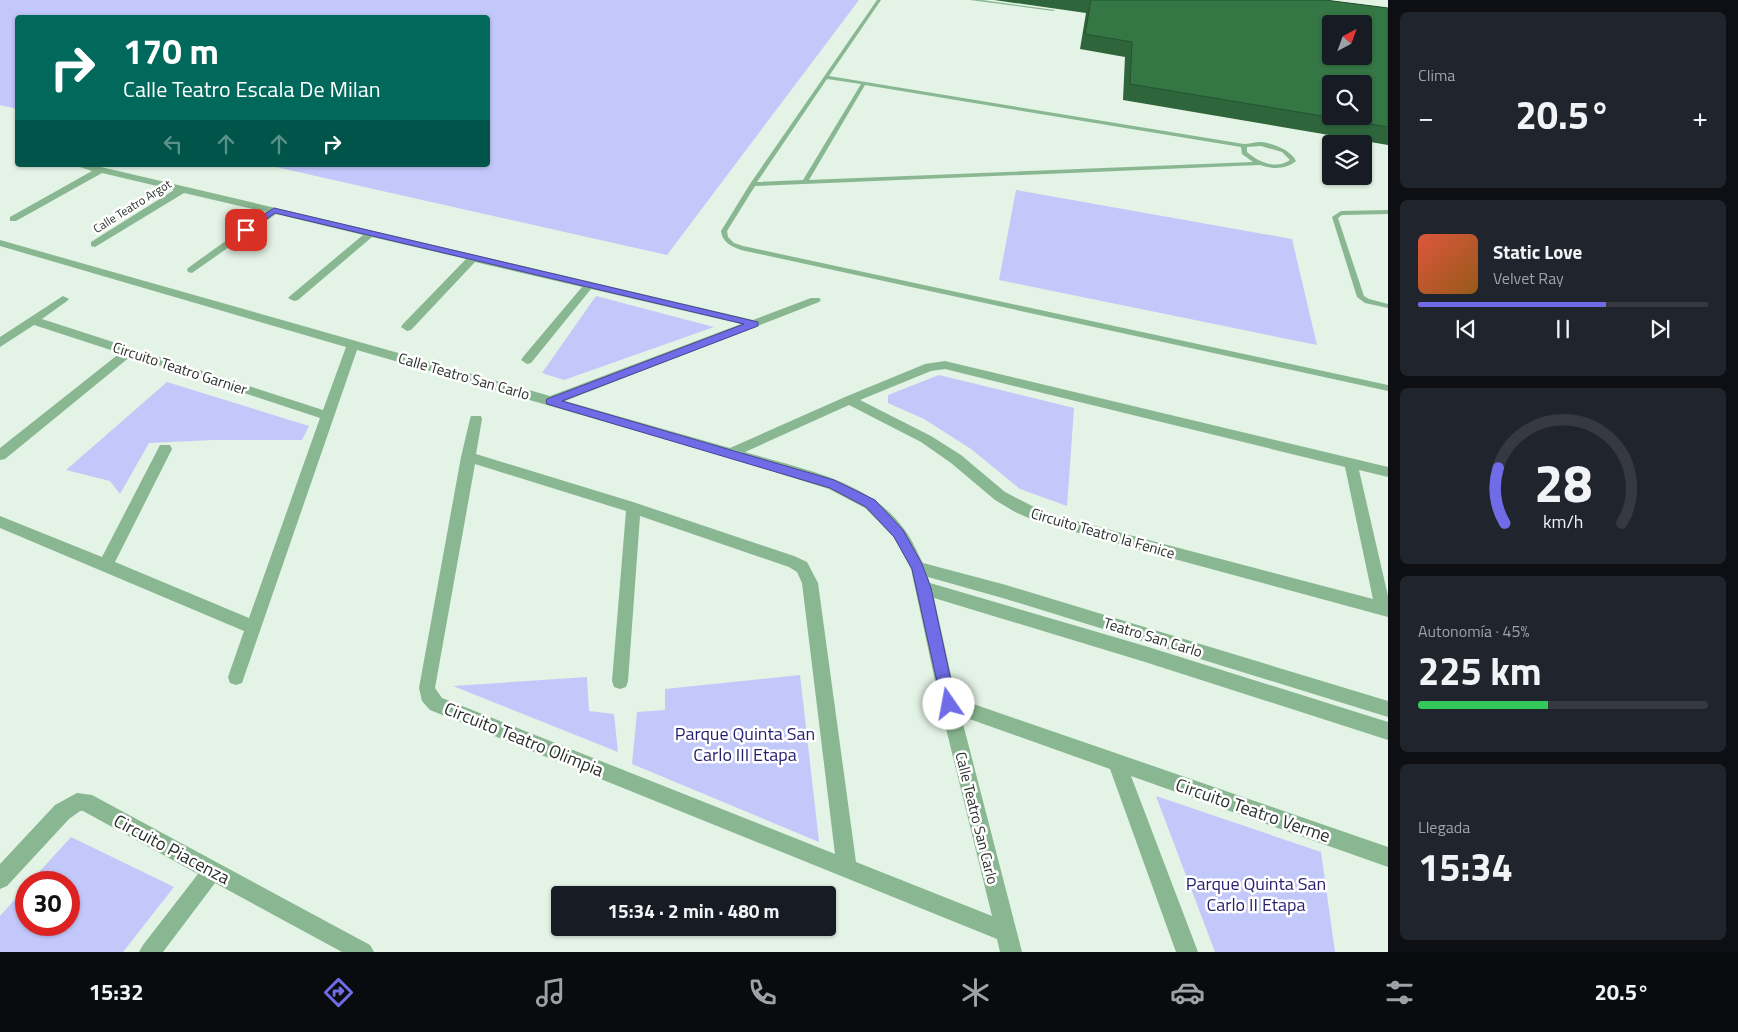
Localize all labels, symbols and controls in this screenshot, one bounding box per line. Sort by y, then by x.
north arrow [1322,15,1372,65]
map controls [1322,15,1372,185]
text: 170 m [123,24,219,78]
icon: right [40,35,105,100]
text: Clima [1418,63,1455,87]
text: Calle Teatro Escala De Milan [123,72,381,106]
button: search [1322,75,1372,125]
text: 20.5° [1516,86,1610,144]
text: − [1418,95,1434,138]
text: + [1692,95,1708,138]
icon: left [159,130,187,158]
icon: ahead [212,130,240,158]
icon: ahead [265,130,293,158]
icon: right [318,130,346,158]
button: layers [1322,135,1372,185]
street label: Calle Teatro Argot [89,174,176,238]
pin [225,209,267,251]
icon: arrive [232,216,260,244]
text: Static Love [1493,237,1582,266]
text: Velvet Ray [1493,266,1564,290]
icon: previous [1452,315,1480,343]
icon: pause [1549,315,1577,343]
icon: next [1646,315,1674,343]
street label: Circuito Teatro Garnier [110,335,250,401]
street label: Calle Teatro San Carlo [396,346,533,406]
text: 28 [1534,443,1592,522]
street label: Circuito Teatro la Fenice [1028,501,1178,565]
text: km/h [1543,508,1583,535]
street label: Teatro San Carlo [1101,611,1205,663]
text: Autonomía · 45% [1418,619,1529,643]
text: 225 km [1418,642,1542,700]
position arrow [922,677,974,729]
street label: Circuito Teatro Olimpia [440,695,608,783]
park label: Parque Quinta San Carlo III Etapa [675,720,815,768]
street label: Calle Teatro San Carlo [949,749,1005,887]
street label: Circuito Teatro Verme [1172,771,1334,849]
street label: Circuito Piacenza [109,807,235,891]
text: Llegada [1418,815,1470,839]
text: 15:34 [1418,838,1513,896]
park label: Parque Quinta San Carlo II Etapa [1186,870,1326,918]
speed limit sign: 30 [15,871,80,936]
text: 15:34 · 2 min · 480 m [607,896,780,925]
text: 15:32 [89,975,144,1009]
icon: directions [321,975,356,1010]
icon: music [533,975,568,1010]
icon: phone [745,975,780,1010]
icon: climate [958,975,993,1010]
icon: car [1170,975,1205,1010]
icon: filters [1382,975,1417,1010]
text: 20.5° [1594,975,1649,1009]

